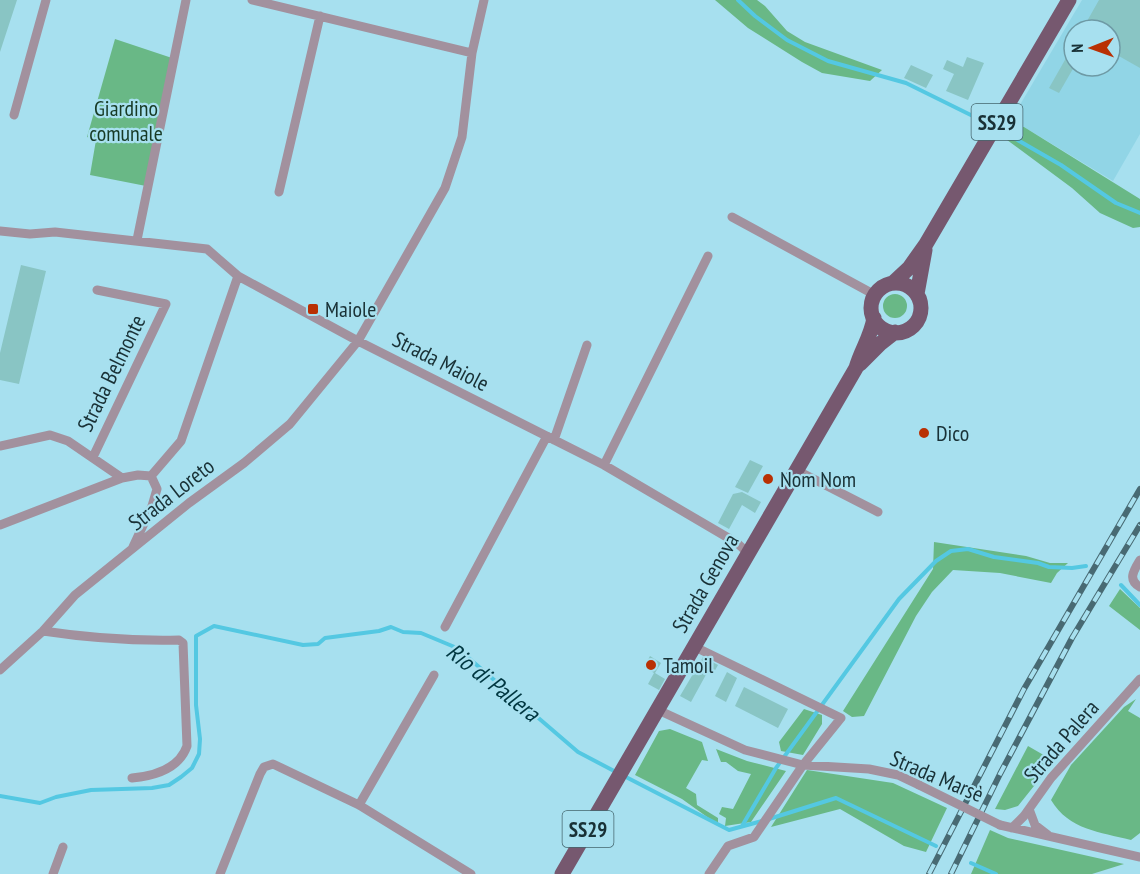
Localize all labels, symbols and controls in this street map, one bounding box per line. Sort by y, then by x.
north arrow [1062,18,1122,78]
text: N [1067,44,1087,53]
park label: Giardino comunale [89,94,163,147]
road number: SS29 [972,104,1022,140]
place label: Maiole [325,295,376,323]
marker: Maiole [306,302,320,316]
street label: Strada Belmonte [71,310,151,436]
street label: Strada Maiole [388,325,494,397]
place label: Dico [936,419,969,447]
marker: Dico [917,426,931,440]
street label: Strada Loreto [122,452,220,536]
place label: Nom Nom [780,465,856,493]
marker: Nom Nom [761,472,775,486]
street label: Strada Genova [666,529,744,637]
water label: Rio di Pallera [440,636,547,729]
place label: Tamoil [663,651,714,679]
marker: Tamoil [644,658,658,672]
street label: Strada Palera [1017,694,1105,788]
street label: Strada Marsè [886,744,988,808]
road number: SS29 [562,811,614,847]

